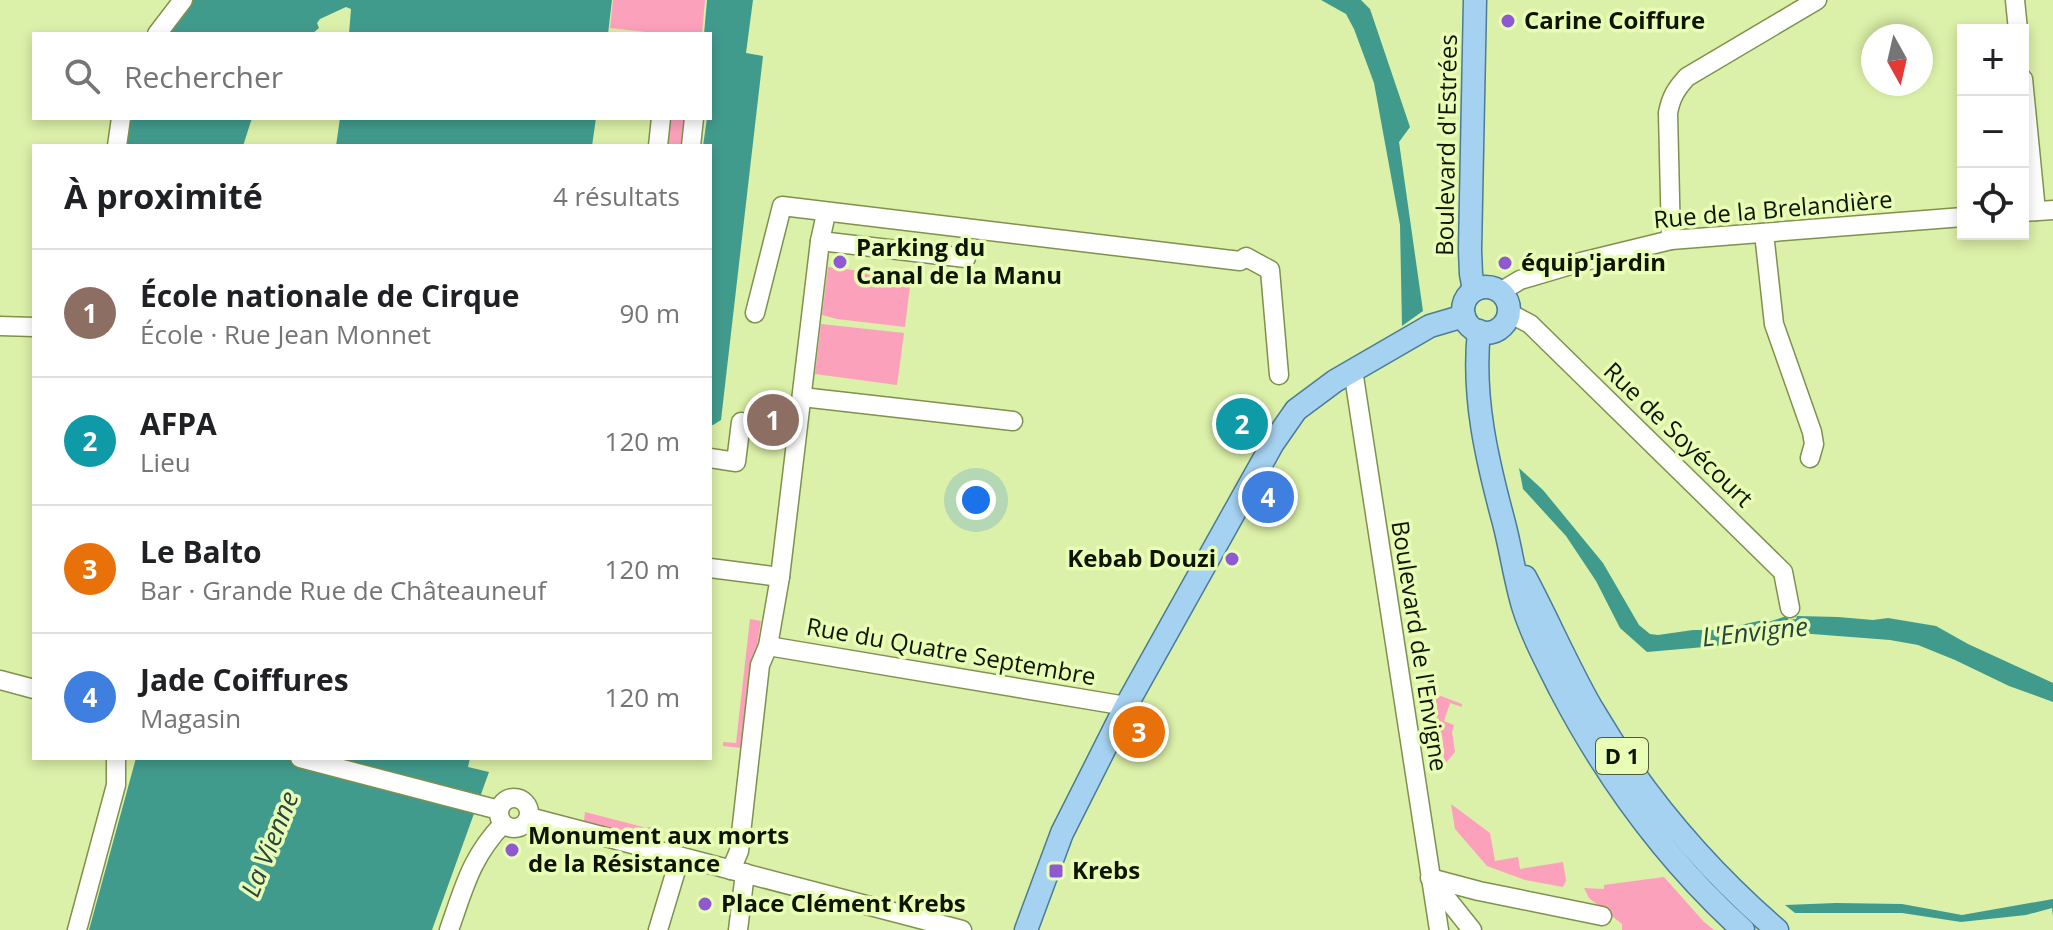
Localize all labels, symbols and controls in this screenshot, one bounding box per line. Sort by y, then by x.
place label: Carine Coiffure [1524,3,1705,36]
marker: Carine Coiffure [1499,12,1517,30]
north arrow [1861,24,1933,96]
map controls [1957,24,2029,240]
button: + [1957,24,2029,96]
search box [32,32,712,120]
street label: Boulevard d'Estrées [1427,34,1464,256]
icon: search [60,54,104,98]
text: Rechercher [124,56,283,97]
button: − [1957,96,2029,168]
button: locate [1957,168,2029,240]
text: À proximité [64,173,263,219]
text: 4 résultats [553,178,680,214]
street label: Rue de la Brelandière [1652,182,1894,235]
place label: Parking du Canal de la Manu [856,230,1062,291]
place label: équip'jardin [1521,245,1666,278]
marker: Parking du Canal de la Manu [831,253,849,271]
marker: équip'jardin [1496,254,1514,272]
text: École nationale de Cirque [140,275,519,316]
text: 1 [83,295,97,331]
text: 90 m [619,295,680,331]
text: École · Rue Jean Monnet [140,316,431,352]
street label: Rue de Soyécourt [1597,354,1761,514]
pin: 1 [747,390,799,450]
pin: 2 [1216,394,1268,454]
text: AFPA [140,403,217,444]
text: 2 [83,423,97,459]
text: 120 m [605,423,680,459]
text: Lieu [140,444,191,480]
pin: 4 [1242,467,1294,527]
your location [956,480,996,520]
street label: Boulevard de l'Envigne [1384,518,1457,773]
text: Le Balto [140,531,262,572]
place label: Kebab Douzi [1067,541,1216,574]
marker: Kebab Douzi [1223,550,1241,568]
text: 3 [83,551,97,587]
text: 120 m [605,551,680,587]
text: Bar · Grande Rue de Châteauneuf [140,572,546,608]
water label: L'Envigne [1700,608,1810,654]
street label: Rue du Quatre Septembre [804,609,1099,692]
text: Jade Coiffures [140,659,349,700]
text: 4 [83,679,97,715]
text: 120 m [605,679,680,715]
text: Magasin [140,700,241,736]
pin: 3 [1113,702,1165,762]
road number: D 1 [1596,738,1648,774]
water label: La Vienne [232,786,307,902]
place label: Monument aux morts de la Résistance [528,818,789,879]
marker: Monument aux morts de la Résistance [503,841,521,859]
place label: Krebs [1072,853,1140,886]
marker: Krebs [1047,862,1065,880]
place label: Place Clément Krebs [721,886,966,919]
marker: Place Clément Krebs [696,895,714,913]

